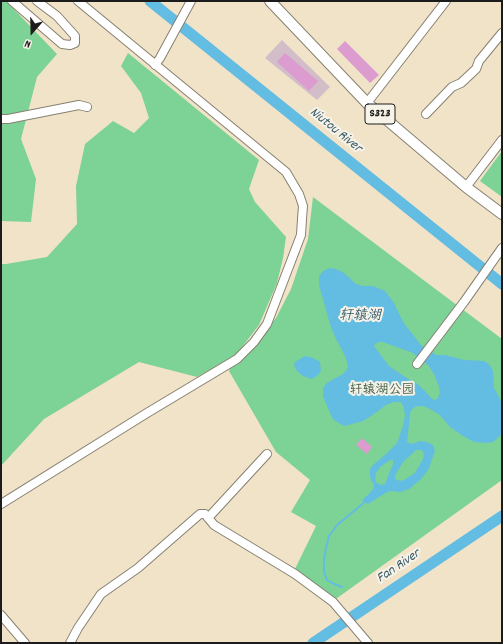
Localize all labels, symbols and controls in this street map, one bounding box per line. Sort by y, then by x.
north arrow [12,12,52,52]
text: N [23,35,33,52]
road number: S323 [365,104,395,124]
water label: Niutou River [305,105,365,157]
water label: 轩辕湖 [339,309,381,325]
park label: 轩辕湖公园 [350,383,414,399]
water label: Fan River [374,546,424,588]

